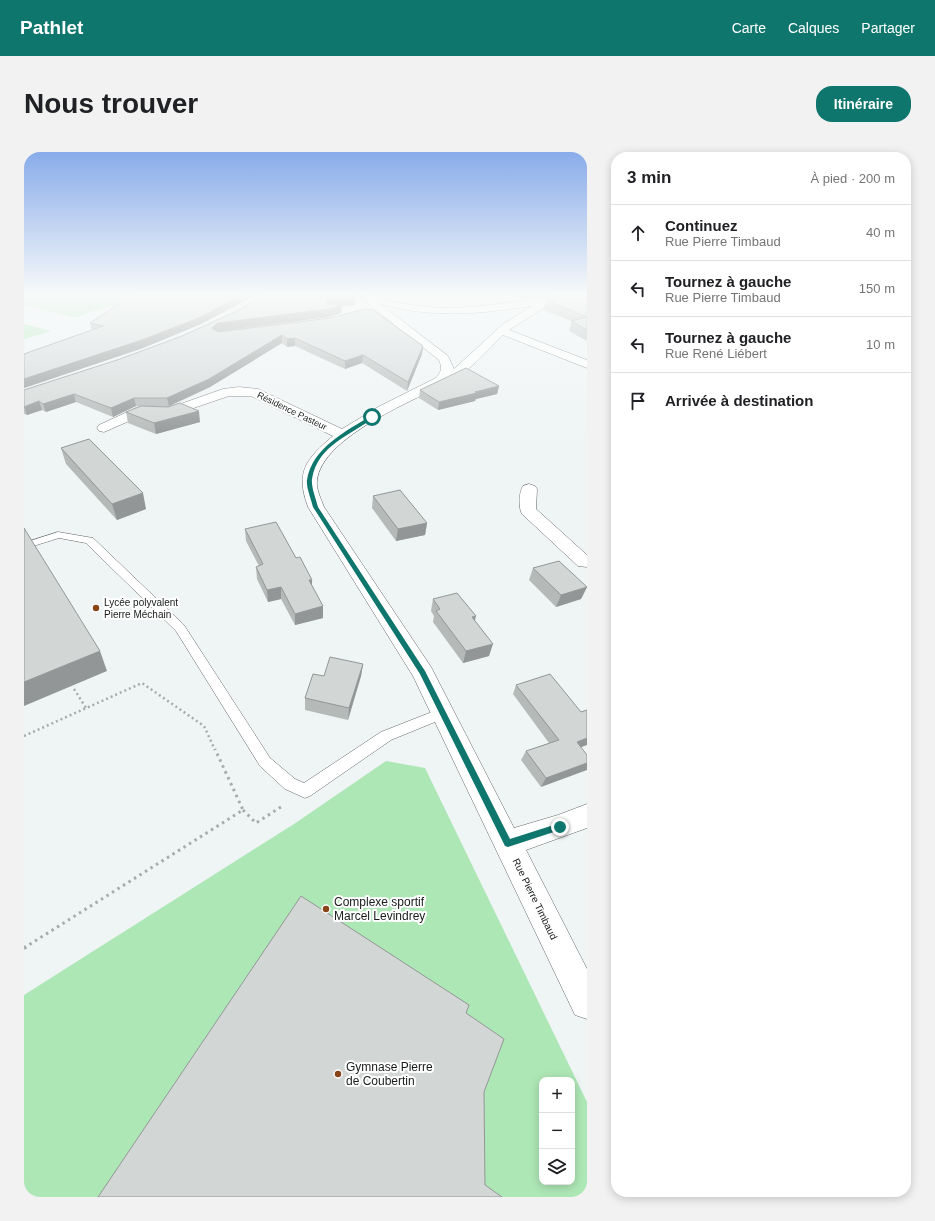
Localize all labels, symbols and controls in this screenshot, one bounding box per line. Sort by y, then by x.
text: Pathlet [20,17,83,38]
text: Carte [732,20,766,36]
text: Calques [788,20,839,36]
text: Partager [861,20,915,36]
button: Itinéraire [816,86,911,122]
text: Nous trouver [24,88,198,119]
text: 3 min [627,168,671,187]
text: À pied · 200 m [810,171,895,186]
text: Continuez [665,217,738,234]
icon: ahead [627,222,649,244]
text: 40 m [866,225,895,240]
text: Rue Pierre Timbaud [665,234,781,249]
text: Tournez à gauche [665,273,791,290]
icon: left [627,278,649,300]
text: 150 m [859,281,895,296]
text: Rue Pierre Timbaud [665,290,781,305]
text: Tournez à gauche [665,329,791,346]
icon: left [627,334,649,356]
text: 10 m [866,337,895,352]
text: Rue René Liébert [665,346,767,361]
street label: Résidence Pasteur [256,390,328,432]
icon: arrive [627,390,649,412]
text: Arrivée à destination [665,392,813,409]
route start [363,408,381,426]
place label: Lycée polyvalent Pierre Méchain [104,597,178,620]
marker: Lycée polyvalent Pierre Méchain [91,603,101,613]
route end [551,818,569,836]
street label: Rue Pierre Timbaud [511,857,559,941]
place label: Complexe sportif Marcel Levindrey [334,895,425,923]
marker: Complexe sportif Marcel Levindrey [321,904,331,914]
place label: Gymnase Pierre de Coubertin [346,1060,433,1088]
marker: Gymnase Pierre de Coubertin [333,1069,343,1079]
map controls [539,1077,575,1185]
button: + [539,1077,575,1113]
button: − [539,1113,575,1149]
button: layers [539,1149,575,1185]

